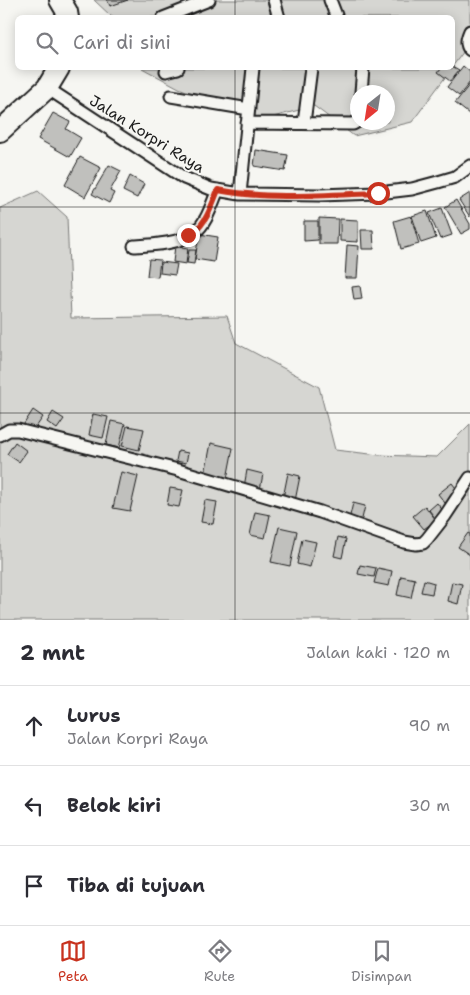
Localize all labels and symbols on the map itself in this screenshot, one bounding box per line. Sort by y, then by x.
north arrow [350,85,395,130]
street label: Jalan Korpri Raya [86,91,209,178]
route start [367,182,390,205]
route end [177,224,200,247]

